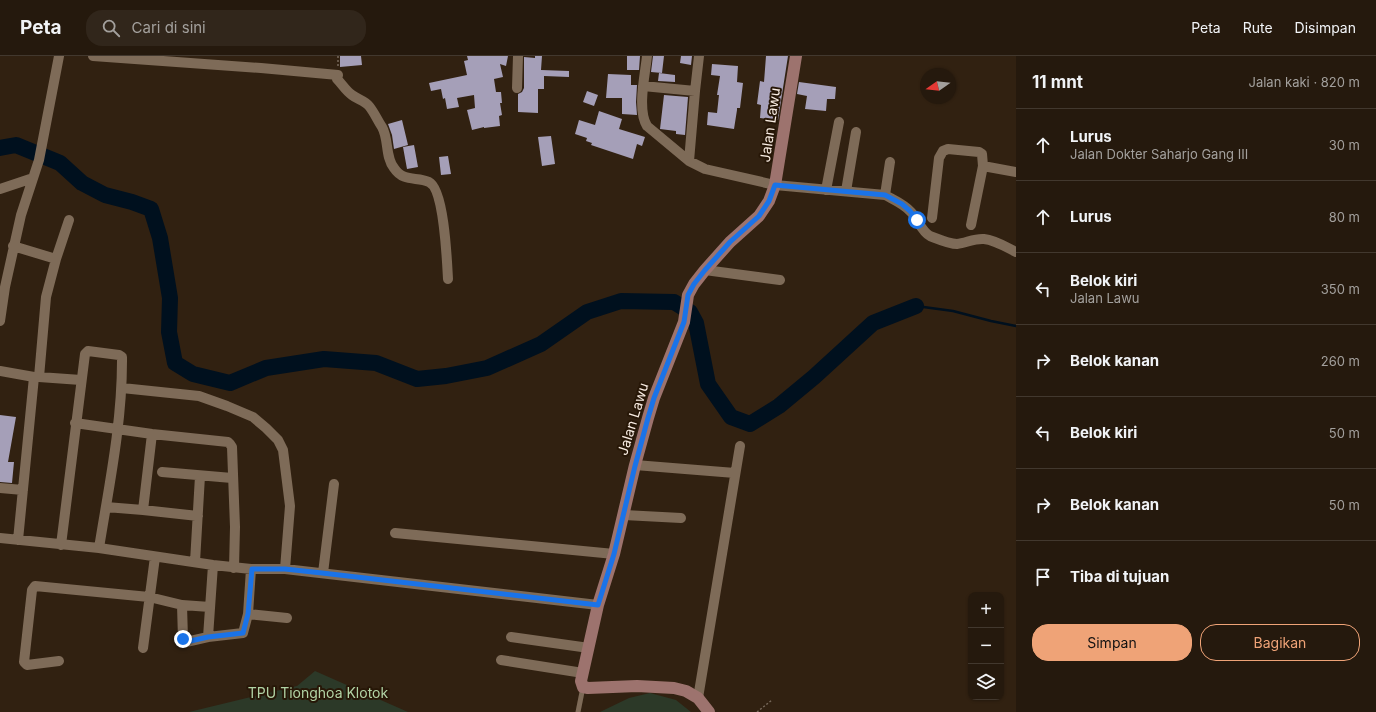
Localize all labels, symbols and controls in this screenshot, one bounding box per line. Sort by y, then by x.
search box [86,10,366,46]
text: Peta [20,16,62,39]
icon: search [100,17,122,39]
text: Cari di sini [132,18,206,37]
text: Peta [1191,19,1221,36]
text: Rute [1243,19,1273,36]
text: Disimpan [1295,19,1356,36]
north arrow [920,68,956,104]
text: 11 mnt [1032,72,1083,92]
text: Jalan kaki · 820 m [1249,74,1360,90]
street label: Jalan Lawu [756,87,783,163]
text: Lurus [1070,127,1112,146]
icon: ahead [1032,134,1054,156]
text: 30 m [1329,137,1360,153]
text: Jalan Dokter Saharjo Gang III [1070,146,1248,162]
icon: ahead [1032,206,1054,228]
text: Lurus [1070,207,1112,226]
text: 80 m [1329,209,1360,225]
route start [908,211,926,229]
text: Belok kiri [1070,271,1137,290]
icon: left [1032,278,1054,300]
text: 350 m [1321,281,1360,297]
text: Jalan Lawu [1070,290,1139,306]
icon: right [1032,350,1054,372]
text: Belok kanan [1070,351,1159,370]
text: 260 m [1321,353,1360,369]
street label: Jalan Lawu [613,381,652,457]
icon: left [1032,422,1054,444]
text: Belok kiri [1070,423,1137,442]
text: 50 m [1329,425,1360,441]
icon: right [1032,494,1054,516]
text: Belok kanan [1070,495,1159,514]
text: 50 m [1329,497,1360,513]
icon: arrive [1032,566,1054,588]
text: Tiba di tujuan [1070,567,1169,586]
map controls [968,592,1004,700]
button: + [968,592,1004,628]
button: Simpan [1032,624,1192,661]
button: Bagikan [1200,624,1360,661]
button: − [968,628,1004,664]
route end [174,630,192,648]
button: layers [968,664,1004,700]
park label: TPU Tionghoa Klotok [248,684,388,701]

